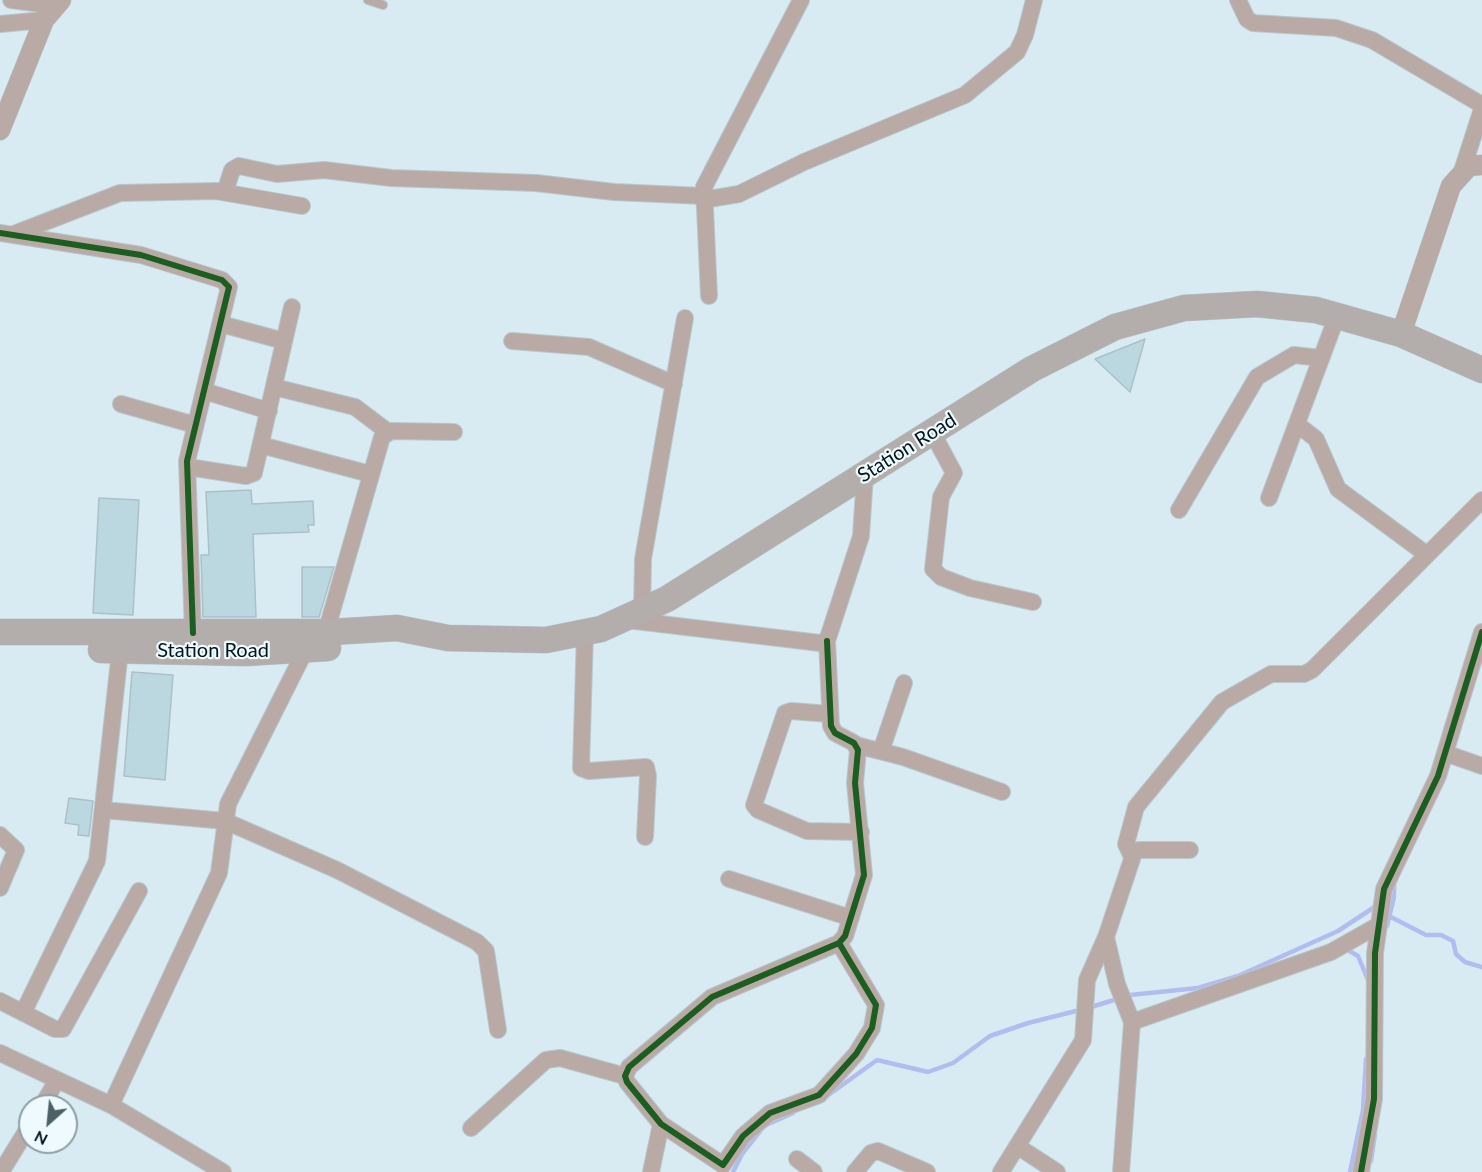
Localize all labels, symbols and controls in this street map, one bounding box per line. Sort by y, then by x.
street label: Station Road [853,408,961,488]
street label: Station Road [157,639,269,663]
north arrow [18,1094,78,1154]
text: N [31,1127,50,1150]

